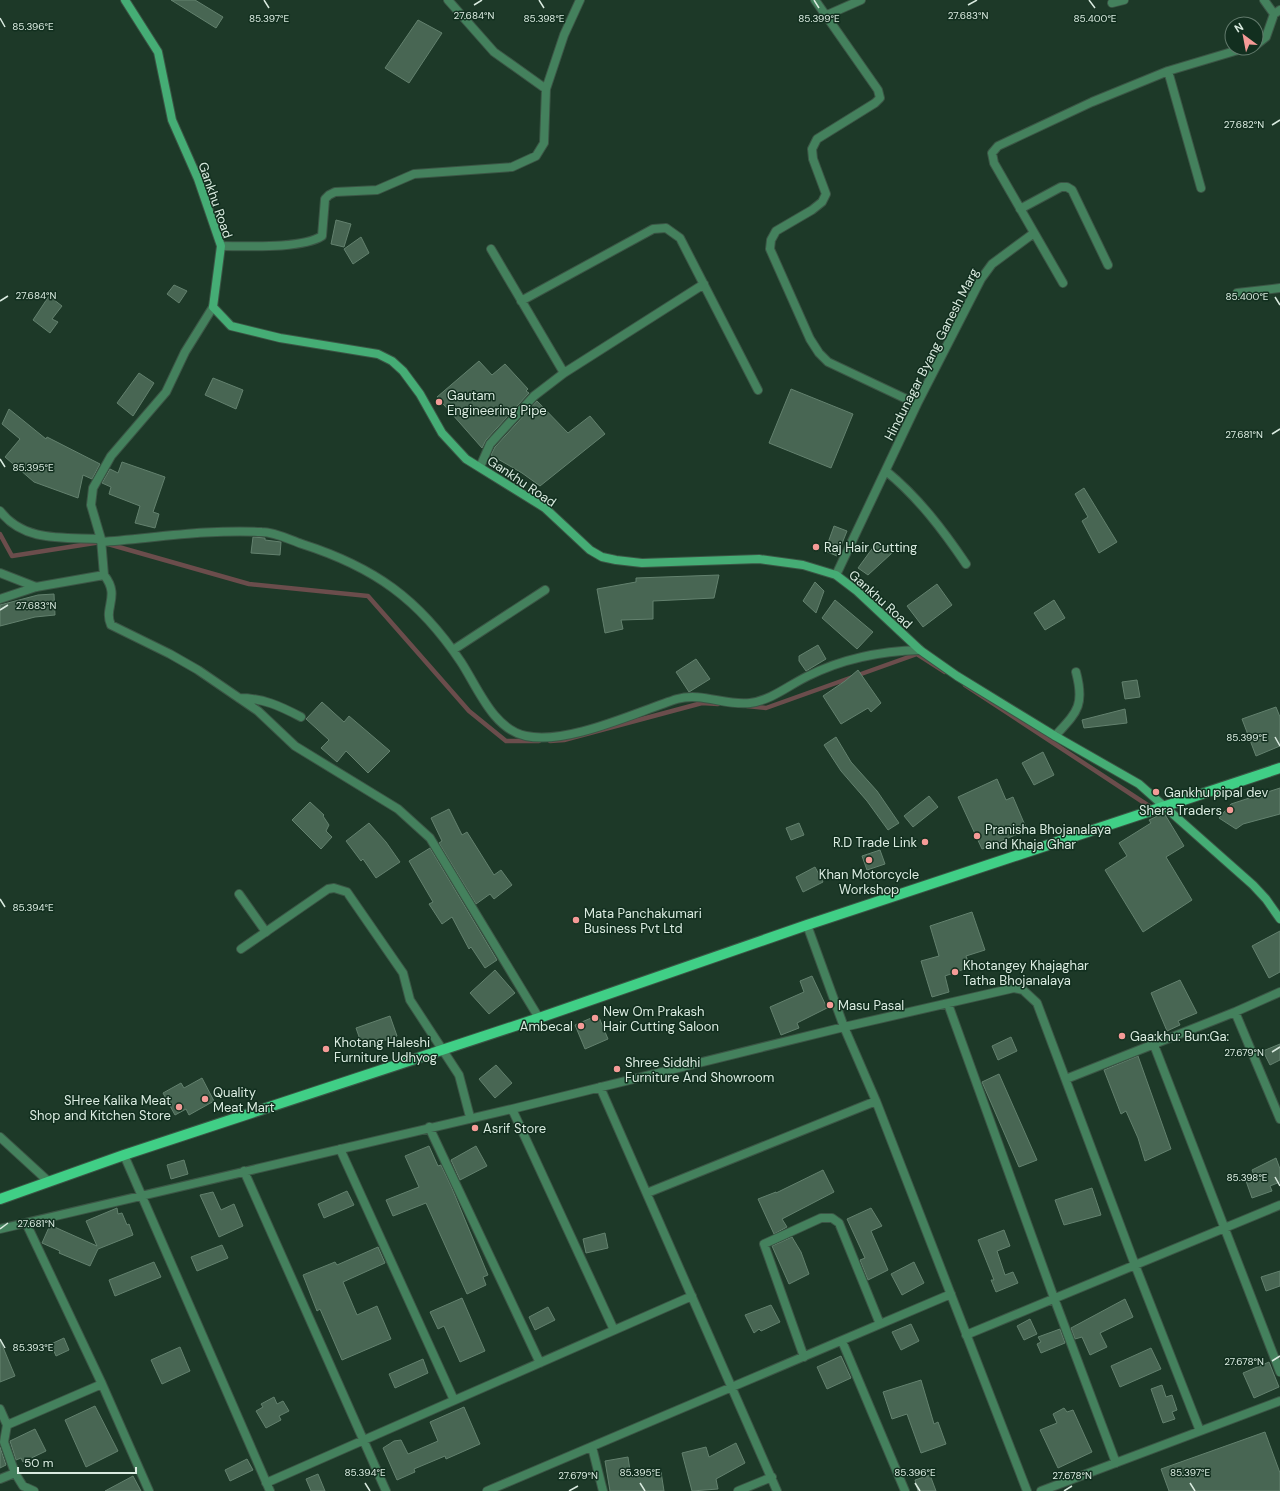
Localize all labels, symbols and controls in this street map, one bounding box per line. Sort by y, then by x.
text: 27.684°N [454,9,494,22]
text: 27.683°N [948,9,988,22]
text: 85.397°E [249,12,289,25]
text: 85.398°E [523,12,565,25]
text: 85.399°E [798,12,840,25]
text: 85.400°E [1074,12,1117,25]
north arrow [1224,16,1264,56]
text: N [1232,19,1246,36]
text: 85.396°E [12,20,54,33]
text: 27.682°N [1224,118,1264,131]
street label: Gankhu Road [195,160,237,241]
street label: Hindunagar Byang Ganesh Marg [880,265,982,443]
text: 27.684°N [16,289,56,302]
text: 85.400°E [1226,290,1269,303]
place label: Gautam Engineering Pipe [447,387,547,419]
marker: Gautam Engineering Pipe [434,397,444,407]
text: 27.681°N [1225,428,1263,441]
street label: Gankhu Road [484,452,559,511]
text: 85.395°E [12,461,54,474]
place label: Raj Hair Cutting [824,539,917,556]
marker: Raj Hair Cutting [811,542,821,552]
street label: Gankhu Road [845,566,916,632]
text: 27.683°N [16,599,56,612]
text: 85.399°E [1226,731,1268,744]
place label: Gankhu pipal dev [1164,784,1268,801]
marker: Gankhu pipal dev [1151,787,1161,797]
place label: Shera Traders [1139,802,1222,819]
marker: Shera Traders [1225,805,1235,815]
place label: Pranisha Bhojanalaya and Khaja Ghar [985,821,1111,853]
marker: Pranisha Bhojanalaya and Khaja Ghar [972,831,982,841]
place label: R.D Trade Link [833,834,917,851]
marker: R.D Trade Link [920,837,930,847]
marker: Khan Motorcycle Workshop [864,855,874,865]
place label: Khan Motorcycle Workshop [819,866,919,898]
text: 85.394°E [12,901,54,914]
place label: Mata Panchakumari Business Pvt Ltd [584,905,702,937]
marker: Mata Panchakumari Business Pvt Ltd [571,915,581,925]
place label: Khotangey Khajaghar Tatha Bhojanalaya [963,957,1089,989]
marker: Khotangey Khajaghar Tatha Bhojanalaya [950,967,960,977]
place label: Masu Pasal [838,997,904,1014]
marker: Masu Pasal [825,1000,835,1010]
place label: New Om Prakash Hair Cutting Saloon [603,1003,719,1035]
marker: New Om Prakash Hair Cutting Saloon [590,1013,600,1023]
place label: Ambecal [520,1018,573,1035]
marker: Ambecal [576,1021,586,1031]
place label: Gaa:khu: Bun:Ga: [1130,1028,1229,1045]
marker: Gaa:khu: Bun:Ga: [1117,1031,1127,1041]
place label: Khotang Haleshi Furniture Udhyog [334,1034,437,1066]
marker: Khotang Haleshi Furniture Udhyog [321,1044,331,1054]
text: 27.679°N [1224,1046,1264,1059]
place label: Shree Siddhi Furniture And Showroom [625,1054,774,1086]
marker: Shree Siddhi Furniture And Showroom [612,1064,622,1074]
place label: Quality Meat Mart [213,1084,275,1116]
place label: SHree Kalika Meat Shop and Kitchen Store [30,1092,171,1124]
marker: Quality Meat Mart [200,1094,210,1104]
marker: SHree Kalika Meat Shop and Kitchen Store [174,1102,184,1112]
place label: Asrif Store [483,1120,546,1137]
marker: Asrif Store [470,1123,480,1133]
text: 85.398°E [1226,1171,1268,1184]
text: 27.681°N [17,1217,55,1230]
text: 85.393°E [13,1341,54,1354]
text: 27.678°N [1224,1355,1264,1368]
scale bar [18,1449,136,1475]
text: 50 m [24,1455,53,1471]
text: 85.394°E [344,1466,386,1479]
text: 85.395°E [619,1466,661,1479]
text: 85.396°E [894,1466,936,1479]
text: 85.397°E [1170,1466,1210,1479]
text: 27.679°N [558,1469,598,1482]
text: 27.678°N [1052,1469,1092,1482]

